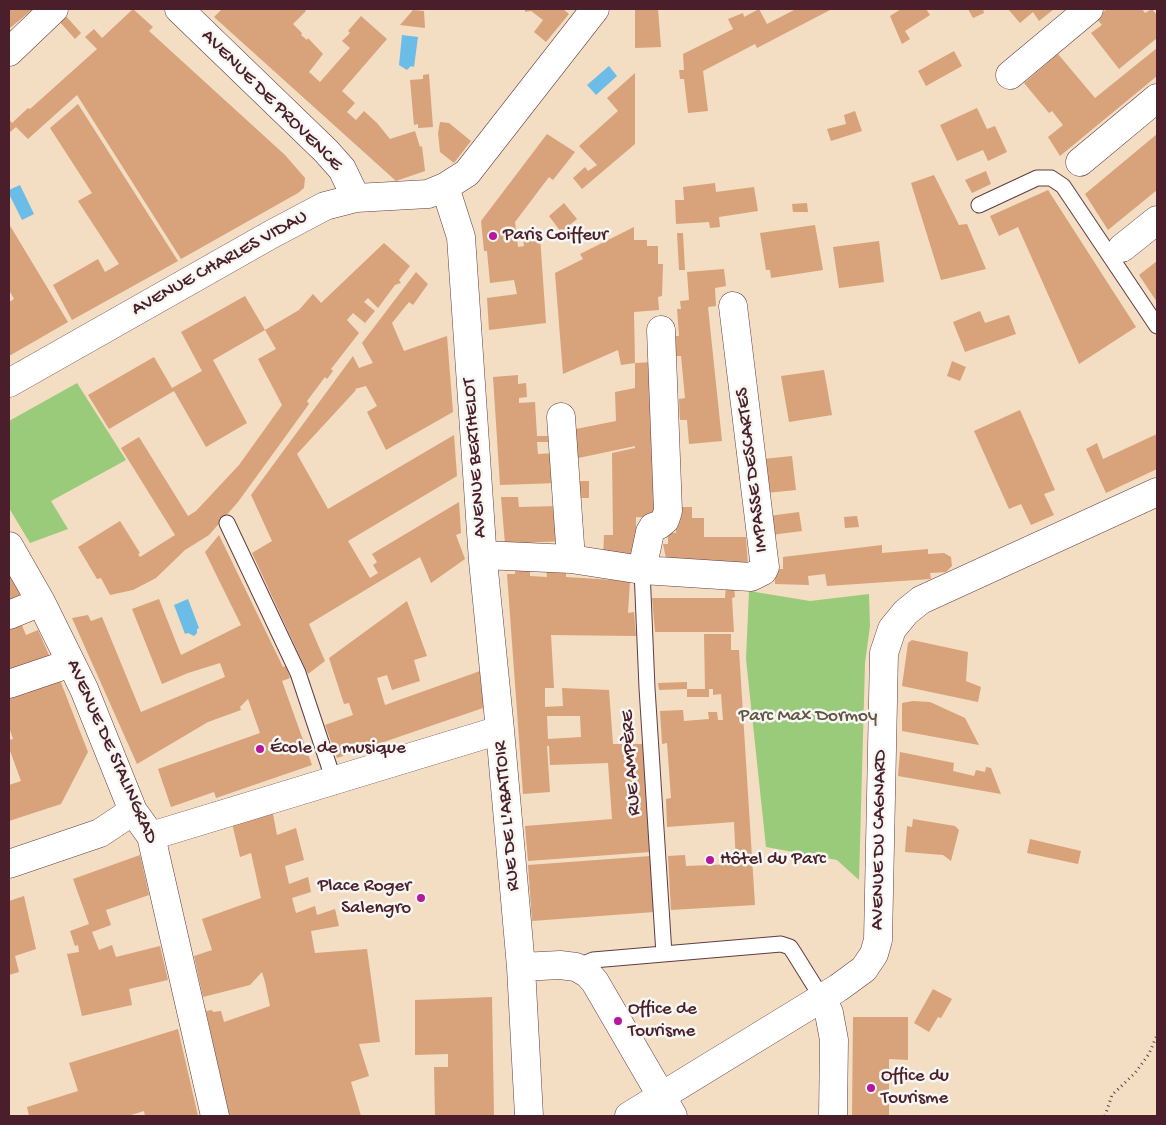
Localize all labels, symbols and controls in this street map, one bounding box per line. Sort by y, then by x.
street label: AVENUE DE PROVENCE [195,25,347,177]
street label: AVENUE CHARLES VIDAU [128,206,312,322]
place label: Paris Coiffeur [503,225,608,247]
marker: Paris Coiffeur [487,230,499,242]
street label: AVENUE BERTHELOT [459,377,493,539]
street label: IMPASSE DESCARTES [732,386,774,554]
street label: AVENUE DE STALINGRAD [60,657,162,847]
park label: Parc Max Dormoy [739,706,877,728]
street label: RUE AMPÈRE [617,709,647,817]
place label: École de musique [270,738,406,760]
street label: RUE DE L'ABATTOIR [490,740,526,892]
marker: École de musique [254,743,266,755]
street label: AVENUE DU CAGNARD [867,750,893,930]
place label: Hôtel du Parc [720,849,826,871]
marker: Hôtel du Parc [704,854,716,866]
place label: Place Roger Salengro [318,876,411,920]
marker: Place Roger Salengro [415,892,427,904]
place label: Office de Tourisme [628,999,697,1043]
marker: Office de Tourisme [612,1015,624,1027]
place label: Office du Tourisme [881,1066,949,1110]
marker: Office du Tourisme [865,1082,877,1094]

